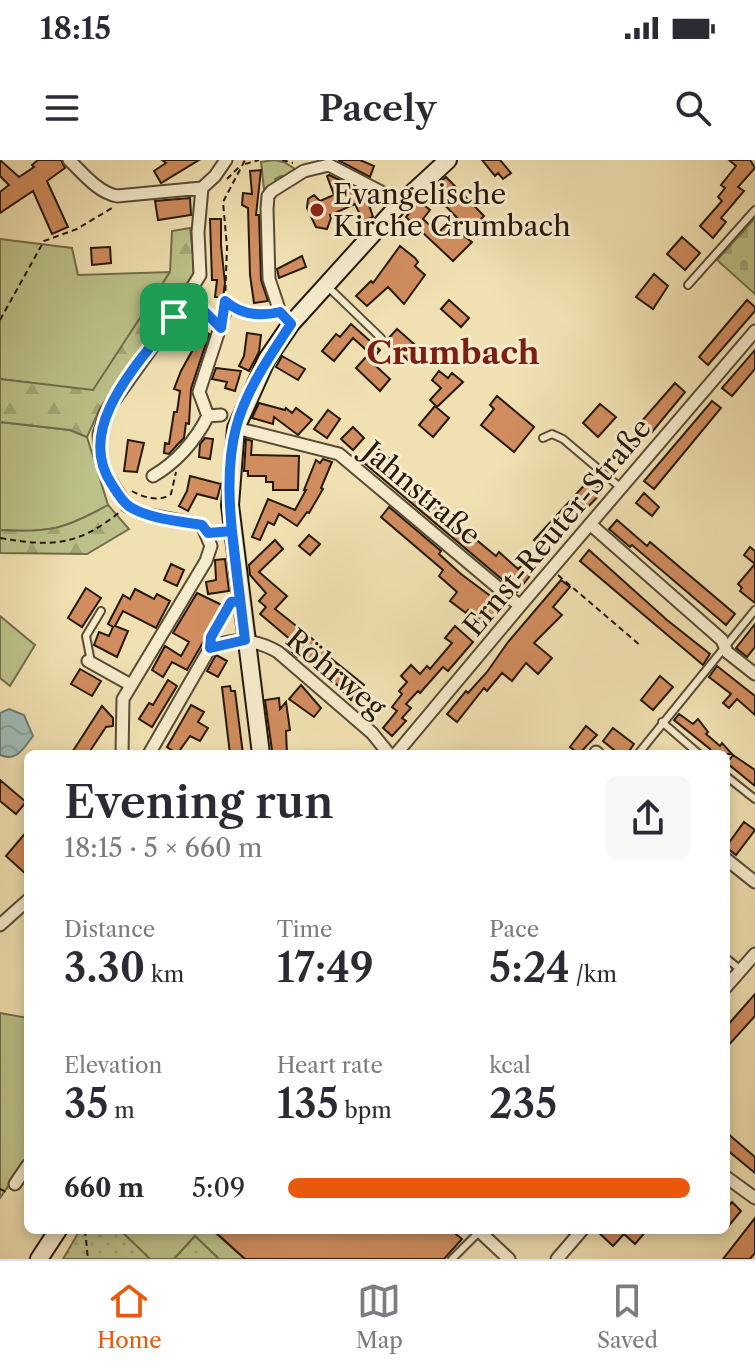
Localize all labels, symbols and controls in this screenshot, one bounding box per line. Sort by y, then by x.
text: 18:15 [40,10,111,47]
icon: menu [40,86,84,130]
text: Pacely [319,86,436,130]
icon: search [671,86,715,130]
place label: Evangelische Kirche Crumbach [333,177,571,243]
marker: Evangelische Kirche Crumbach [308,201,326,219]
pin [140,283,208,351]
icon: arrive [152,295,196,339]
district label: Crumbach [366,333,540,372]
street label: Ernst-Reuter-Straße [456,411,658,643]
street label: Jahnstraße [353,431,488,552]
street label: Röhrweg [279,622,393,725]
text: Evening run [64,775,334,829]
button: share [606,776,690,860]
text: 18:15 · 5 × 660 m [64,832,263,864]
text: Distance [64,916,155,943]
text: Time [277,916,332,943]
text: Pace [489,916,539,943]
text: 3.30 [64,943,145,992]
text: 17:49 [277,943,374,992]
text: 5:24 [489,943,570,992]
text: km [145,961,184,988]
text: /km [570,961,617,988]
text: Elevation [64,1052,162,1079]
text: Heart rate [277,1052,383,1079]
text: kcal [489,1052,531,1079]
text: 35 [64,1079,108,1128]
text: 135 [277,1079,339,1128]
text: 235 [489,1079,557,1128]
text: m [108,1097,135,1124]
text: bpm [339,1097,392,1124]
text: 660 m [64,1172,144,1204]
text: 5:09 [192,1172,245,1204]
tab: Home [97,1279,162,1354]
tab: Map [356,1279,403,1354]
tab: Saved [597,1279,658,1354]

